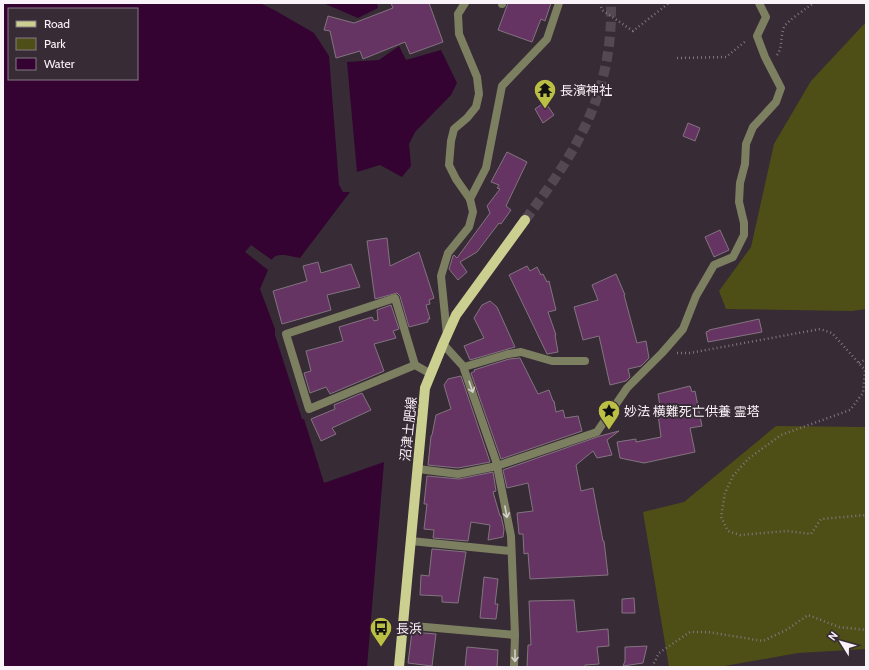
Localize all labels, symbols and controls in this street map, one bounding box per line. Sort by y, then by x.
legend [8,8,138,80]
text: Road [44,16,70,31]
text: Park [44,36,66,51]
text: Water [44,56,75,71]
temple icon: 長濱神社 [532,77,558,110]
place label: 長濱神社 [560,82,612,98]
one-way arrow [468,381,475,394]
street label: 沼津土肥線 [397,396,419,462]
place icon: 妙法 横難死亡供養 霊塔 [596,398,622,431]
place label: 妙法 横難死亡供養 霊塔 [624,403,760,419]
one-way arrow [502,505,510,518]
bus stop icon: 長浜 [368,615,394,648]
place label: 長浜 [396,620,422,636]
north arrow [821,622,861,662]
text: N [825,629,841,643]
one-way arrow [511,649,519,662]

